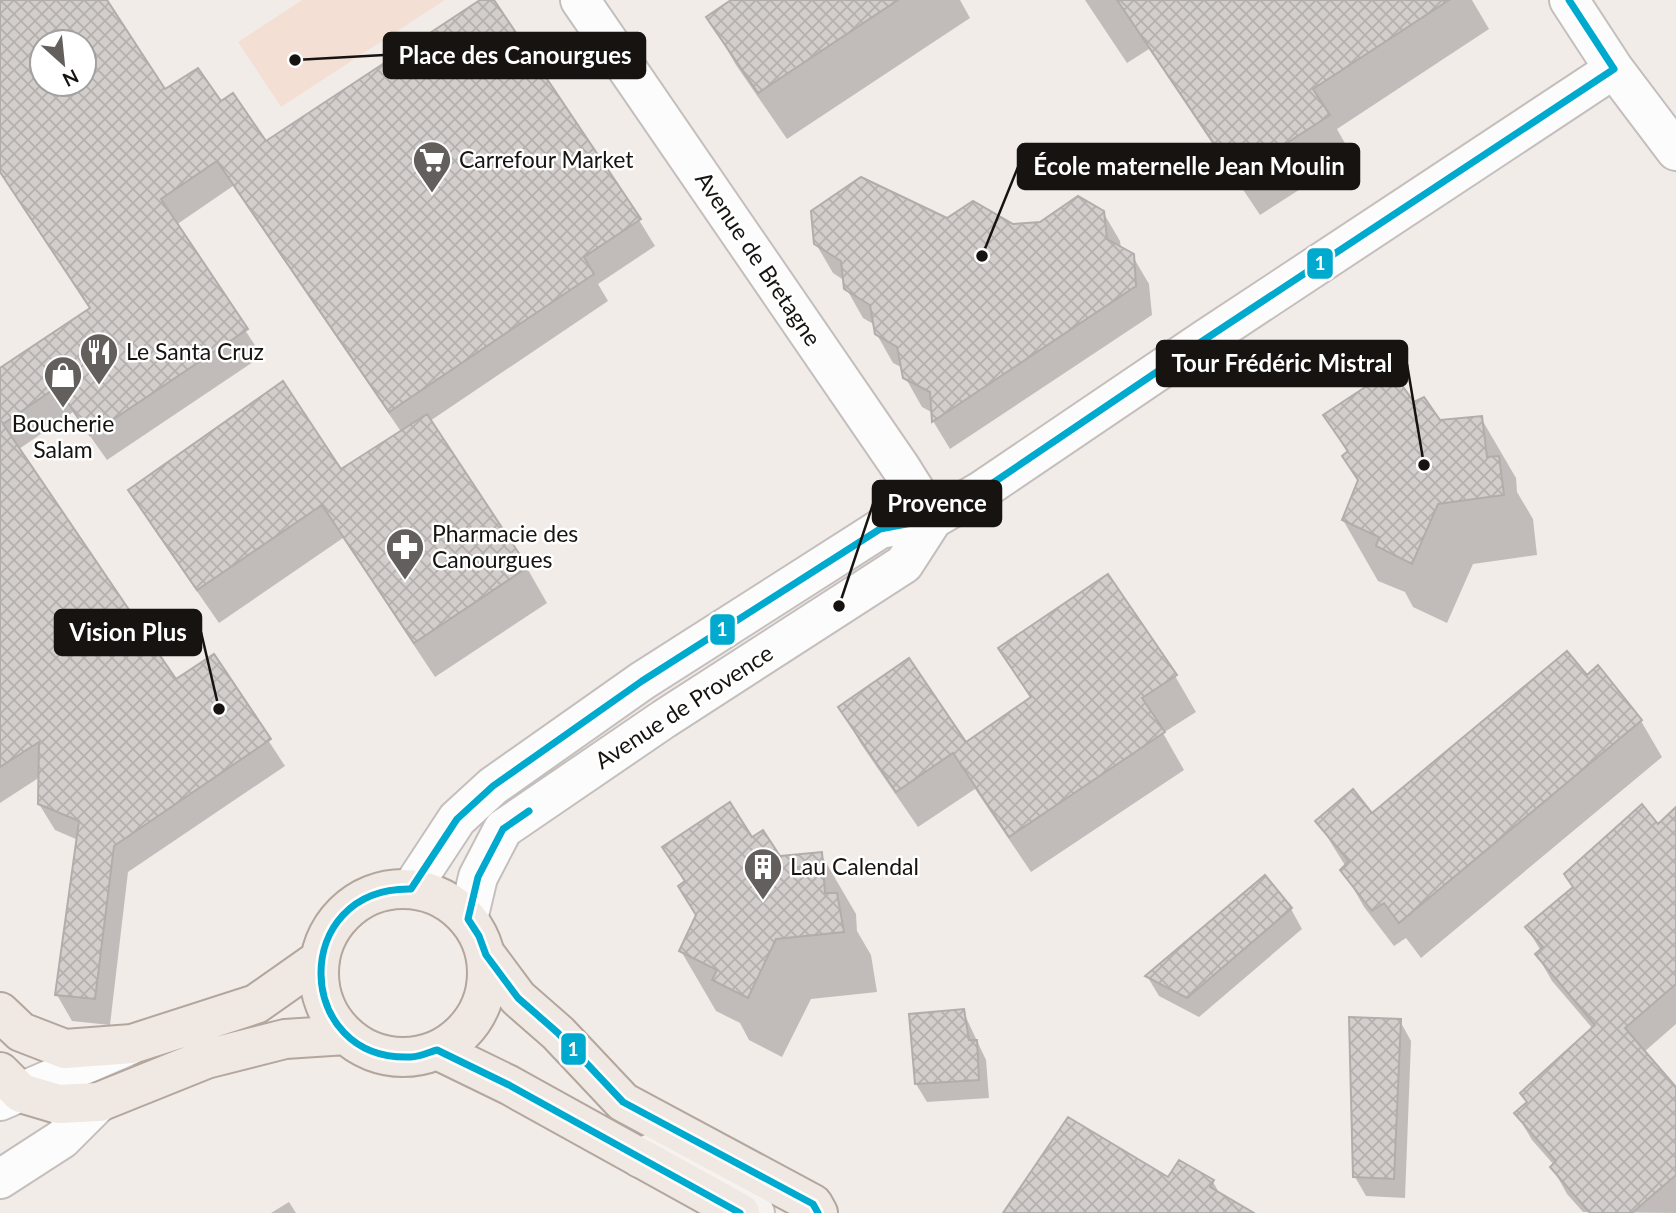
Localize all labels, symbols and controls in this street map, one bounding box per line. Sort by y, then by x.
north arrow [28,28,98,98]
callout: Place des Canourgues [384,33,645,78]
text: Place des Canourgues [398,40,632,69]
text: N [59,65,83,92]
supermarket icon: Carrefour Market [411,139,453,194]
callout: École maternelle Jean Moulin [1018,144,1359,189]
place label: Carrefour Market [459,145,634,173]
text: École maternelle Jean Moulin [1033,151,1345,180]
street label: Avenue de Bretagne [690,166,828,351]
line badge: 1 [1306,247,1334,280]
text: 1 [1314,251,1326,274]
restaurant icon: Le Santa Cruz [78,331,120,386]
place label: Le Santa Cruz [126,337,264,365]
callout: Tour Frédéric Mistral [1157,341,1407,386]
text: Tour Frédéric Mistral [1171,348,1393,377]
shop icon: Boucherie Salam [42,354,84,409]
place label: Boucherie Salam [12,409,114,463]
callout: Provence [873,481,1001,526]
text: Provence [887,488,987,517]
place label: Pharmacie des Canourgues [432,519,578,573]
pharmacy icon: Pharmacie des Canourgues [384,526,426,581]
callout: Vision Plus [55,610,201,655]
line badge: 1 [709,613,736,646]
text: Vision Plus [68,617,187,646]
text: 1 [716,617,728,640]
street label: Avenue de Provence [589,638,778,774]
building icon: Lau Calendal [742,846,784,901]
place label: Lau Calendal [790,852,919,880]
line badge: 1 [560,1032,587,1066]
text: 1 [567,1037,579,1060]

